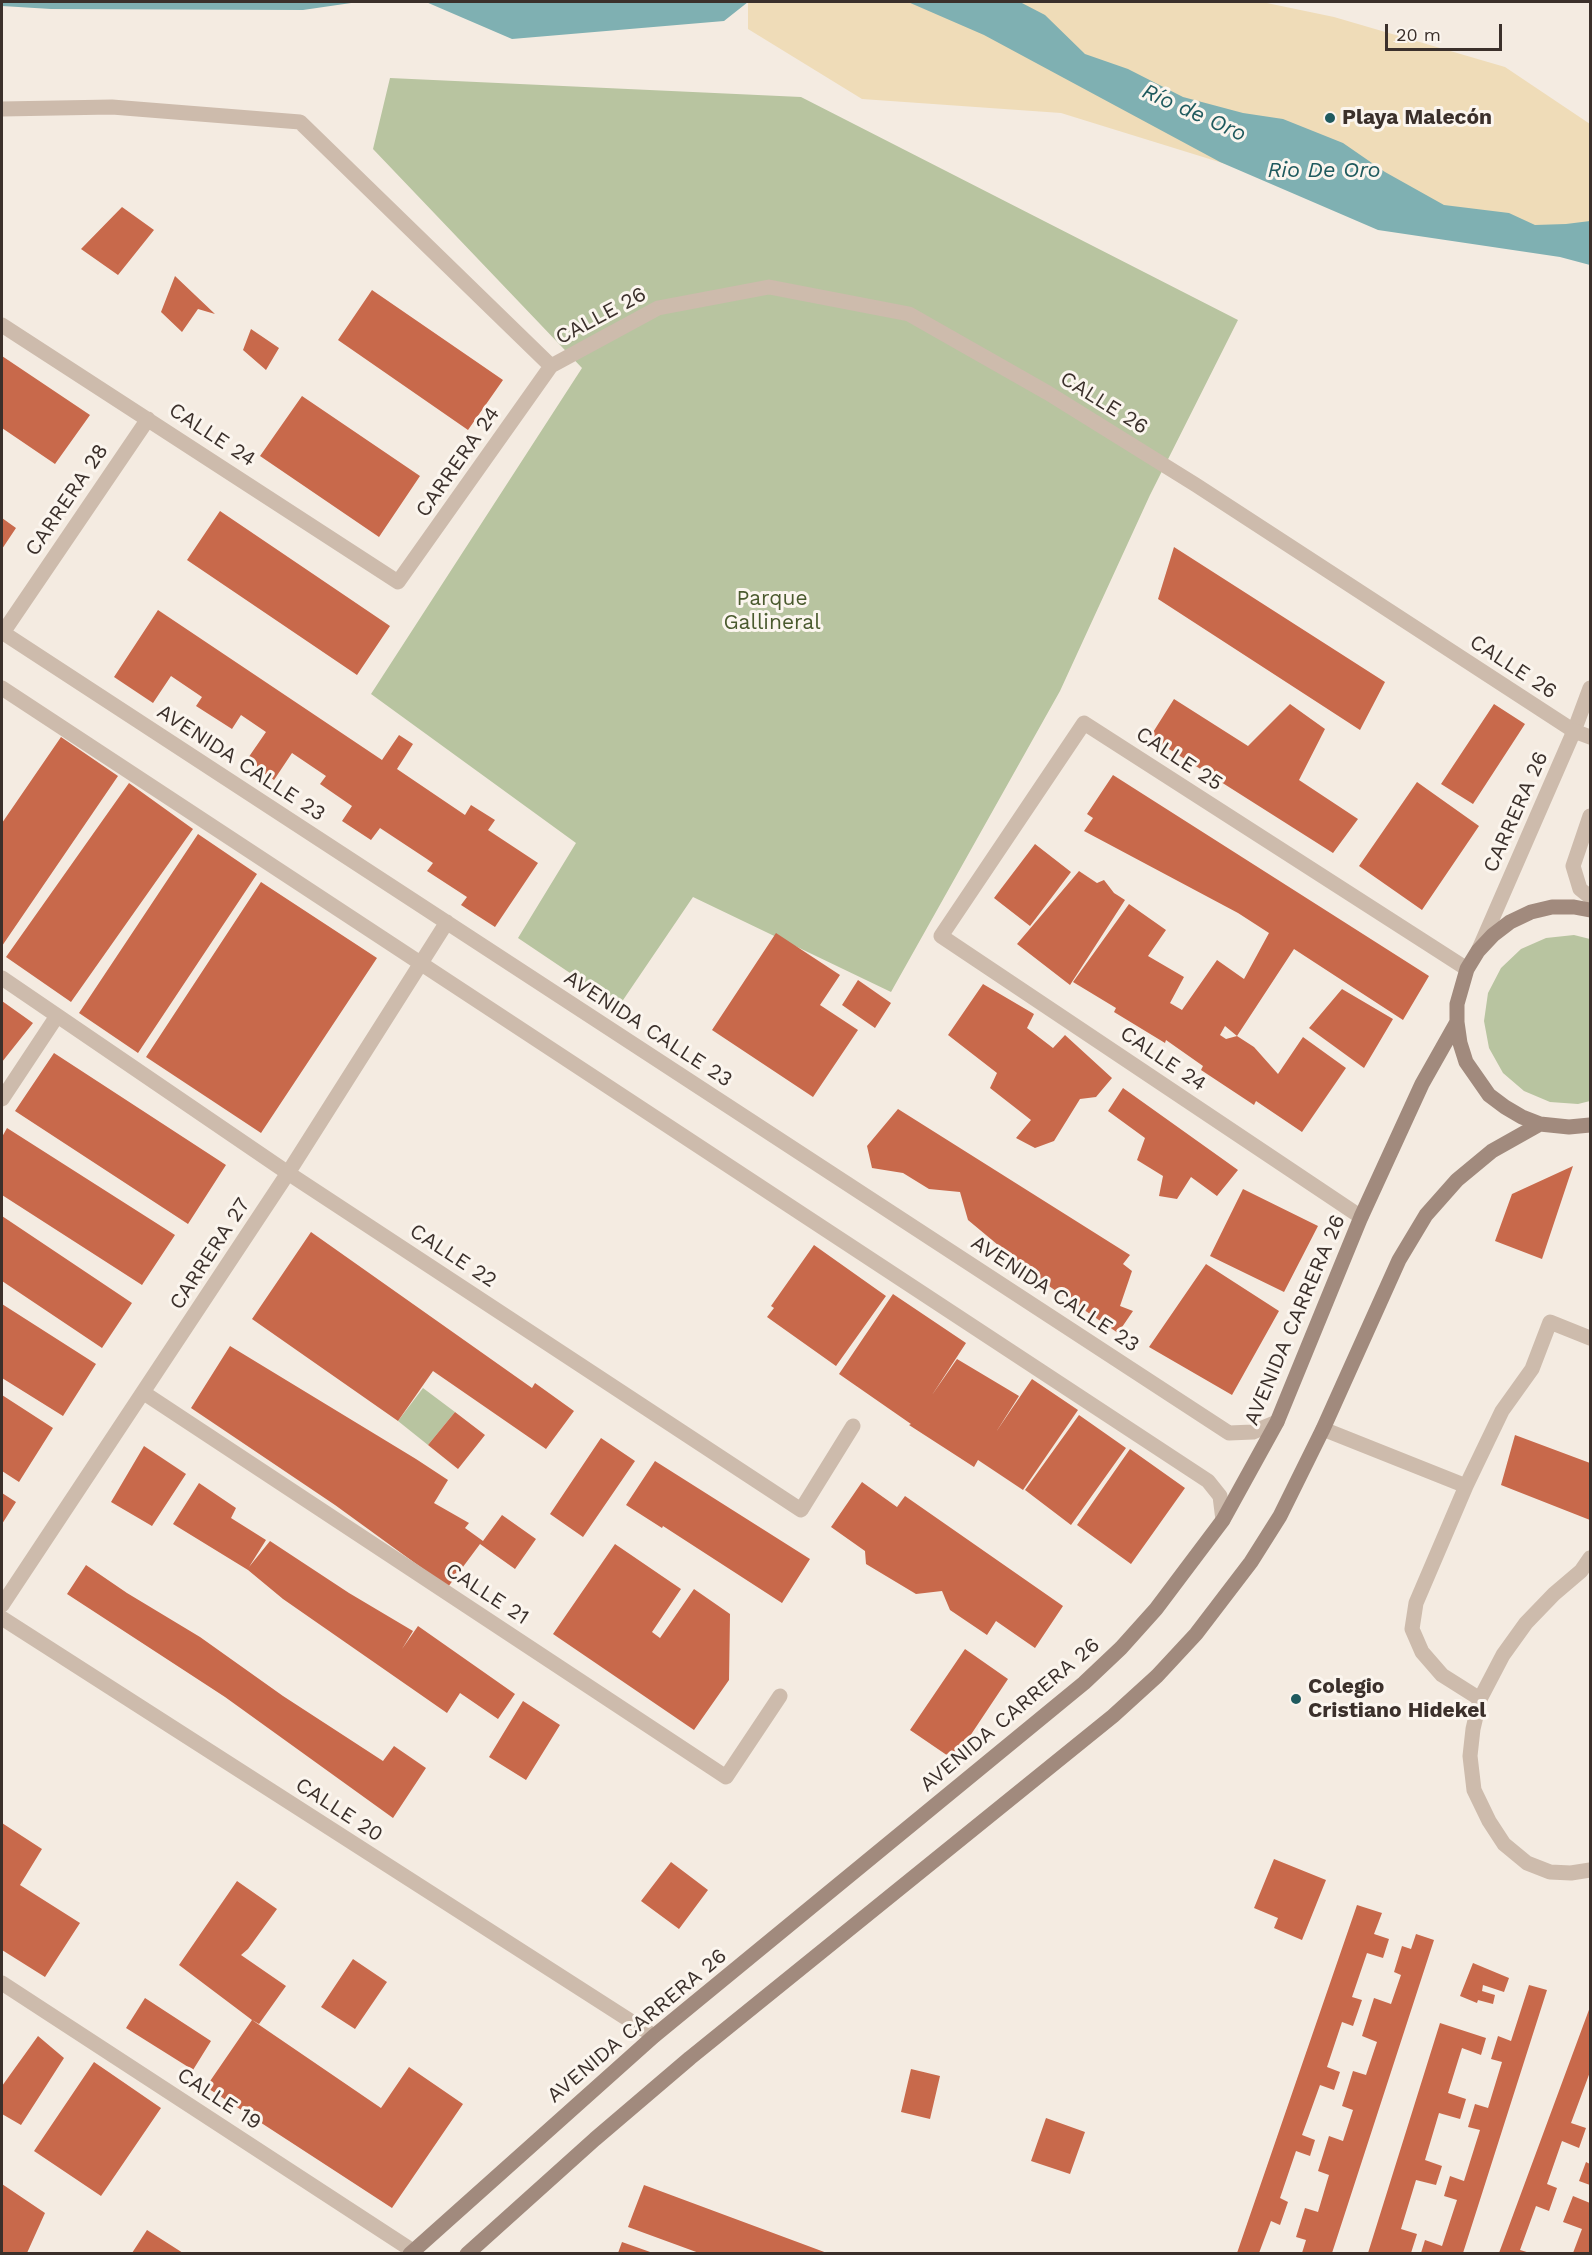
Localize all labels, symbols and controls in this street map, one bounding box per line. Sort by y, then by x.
scale bar [1388,12,1505,50]
text: 20 m [1396,24,1441,45]
water label: Río de Oro [1138,78,1250,148]
place label: Playa Malecón [1342,105,1492,131]
marker: Playa Malecón [1323,111,1337,125]
water label: Rio De Oro [1267,158,1381,184]
street label: CALLE 26 [551,282,651,350]
street label: CALLE 26 [1055,366,1153,440]
street label: CALLE 24 [164,398,260,472]
street label: CARRERA 24 [411,402,505,522]
street label: CARRERA 28 [20,439,114,561]
park label: Parque Gallineral [723,586,821,636]
street label: CALLE 26 [1465,629,1561,705]
street label: AVENIDA CALLE 23 [152,699,330,827]
street label: CALLE 25 [1131,722,1227,796]
street label: CARRERA 26 [1478,748,1554,876]
street label: AVENIDA CALLE 23 [559,965,737,1093]
street label: CALLE 24 [1115,1021,1211,1097]
street label: CARRERA 27 [165,1193,255,1315]
street label: AVENIDA CARRERA 26 [1239,1211,1351,1429]
street label: CALLE 22 [405,1219,501,1293]
street label: AVENIDA CALLE 23 [966,1230,1144,1358]
street label: CALLE 21 [441,1558,533,1630]
street label: AVENIDA CARRERA 26 [915,1633,1105,1797]
place label: Colegio Cristiano Hidekel [1308,1674,1486,1724]
marker: Colegio Cristiano Hidekel [1289,1692,1303,1706]
street label: CALLE 20 [291,1772,387,1848]
street label: AVENIDA CARRERA 26 [542,1944,732,2108]
street label: CALLE 19 [172,2063,266,2135]

